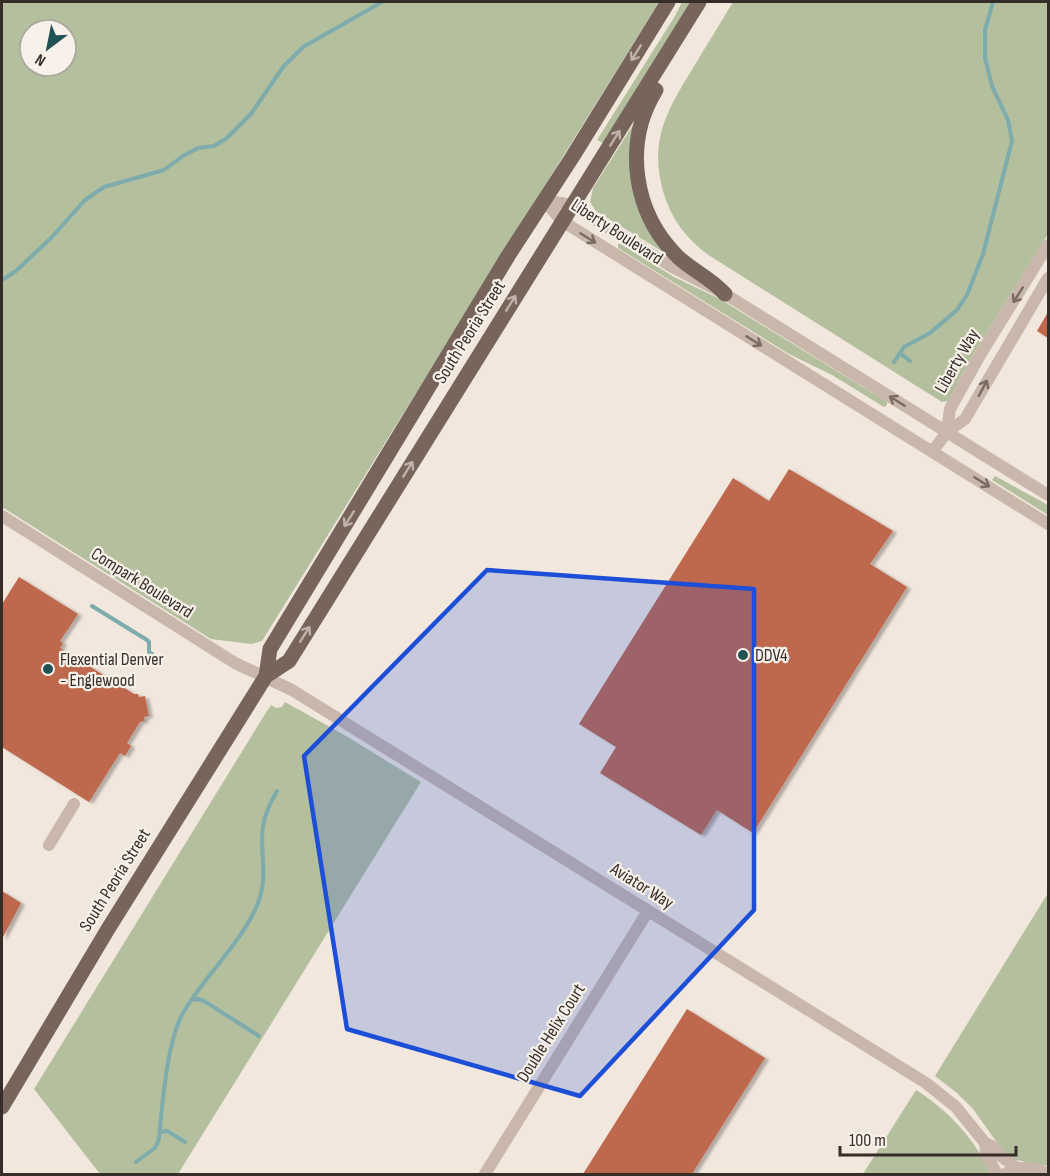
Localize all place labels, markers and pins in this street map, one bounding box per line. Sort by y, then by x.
place label: DDV4 [755,645,788,666]
marker: DDV4 [736,648,750,662]
place label: Flexential Denver - Englewood [60,649,164,691]
marker: Flexential Denver - Englewood [41,662,55,676]

